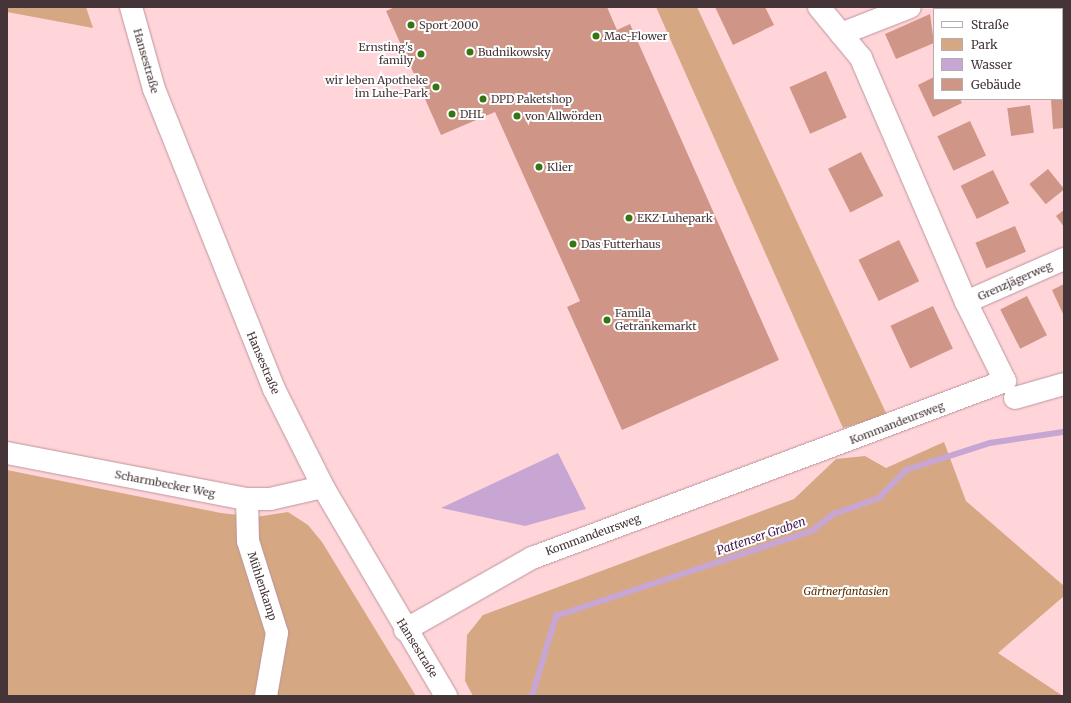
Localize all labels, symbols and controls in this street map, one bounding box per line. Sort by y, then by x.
legend [933,8,1063,100]
text: Straße [971,17,1009,32]
place label: Sport 2000 [419,18,478,32]
marker: Sport 2000 [406,20,416,30]
street label: Hansestraße [130,27,162,95]
place label: Mac-Flower [604,29,668,43]
marker: Mac-Flower [591,31,601,41]
text: Park [971,37,998,52]
place label: Ernsting's family [359,41,413,67]
place label: Budnikowsky [478,45,551,59]
marker: Budnikowsky [465,47,475,57]
marker: Ernsting's family [416,49,426,59]
text: Wasser [971,57,1012,72]
place label: wir leben Apotheke im Luhe-Park [325,74,428,100]
text: Gebäude [971,77,1021,92]
marker: wir leben Apotheke im Luhe-Park [431,82,441,92]
place label: DPD Paketshop [491,92,572,106]
marker: DPD Paketshop [478,94,488,104]
place label: DHL [460,107,484,121]
marker: DHL [447,109,457,119]
place label: von Allwörden [525,109,602,123]
marker: von Allwörden [512,111,522,121]
place label: Klier [547,160,573,174]
marker: Klier [534,162,544,172]
place label: EKZ Luhepark [637,211,713,225]
marker: EKZ Luhepark [624,213,634,223]
place label: Das Futterhaus [581,237,661,251]
marker: Das Futterhaus [568,239,578,249]
street label: Grenzjägerweg [976,259,1054,303]
place label: Famila Getränkemarkt [615,307,697,333]
marker: Famila Getränkemarkt [602,315,612,325]
street label: Hansestraße [244,330,282,396]
street label: Kommandeursweg [848,399,946,447]
street label: Scharmbecker Weg [114,468,216,500]
street label: Kommandeursweg [544,512,642,558]
water label: Pattenser Graben [715,514,807,558]
street label: Mühlenkamp [245,550,279,622]
park label: Gärtnerfantasien [804,584,888,598]
street label: Hansestraße [394,616,440,680]

